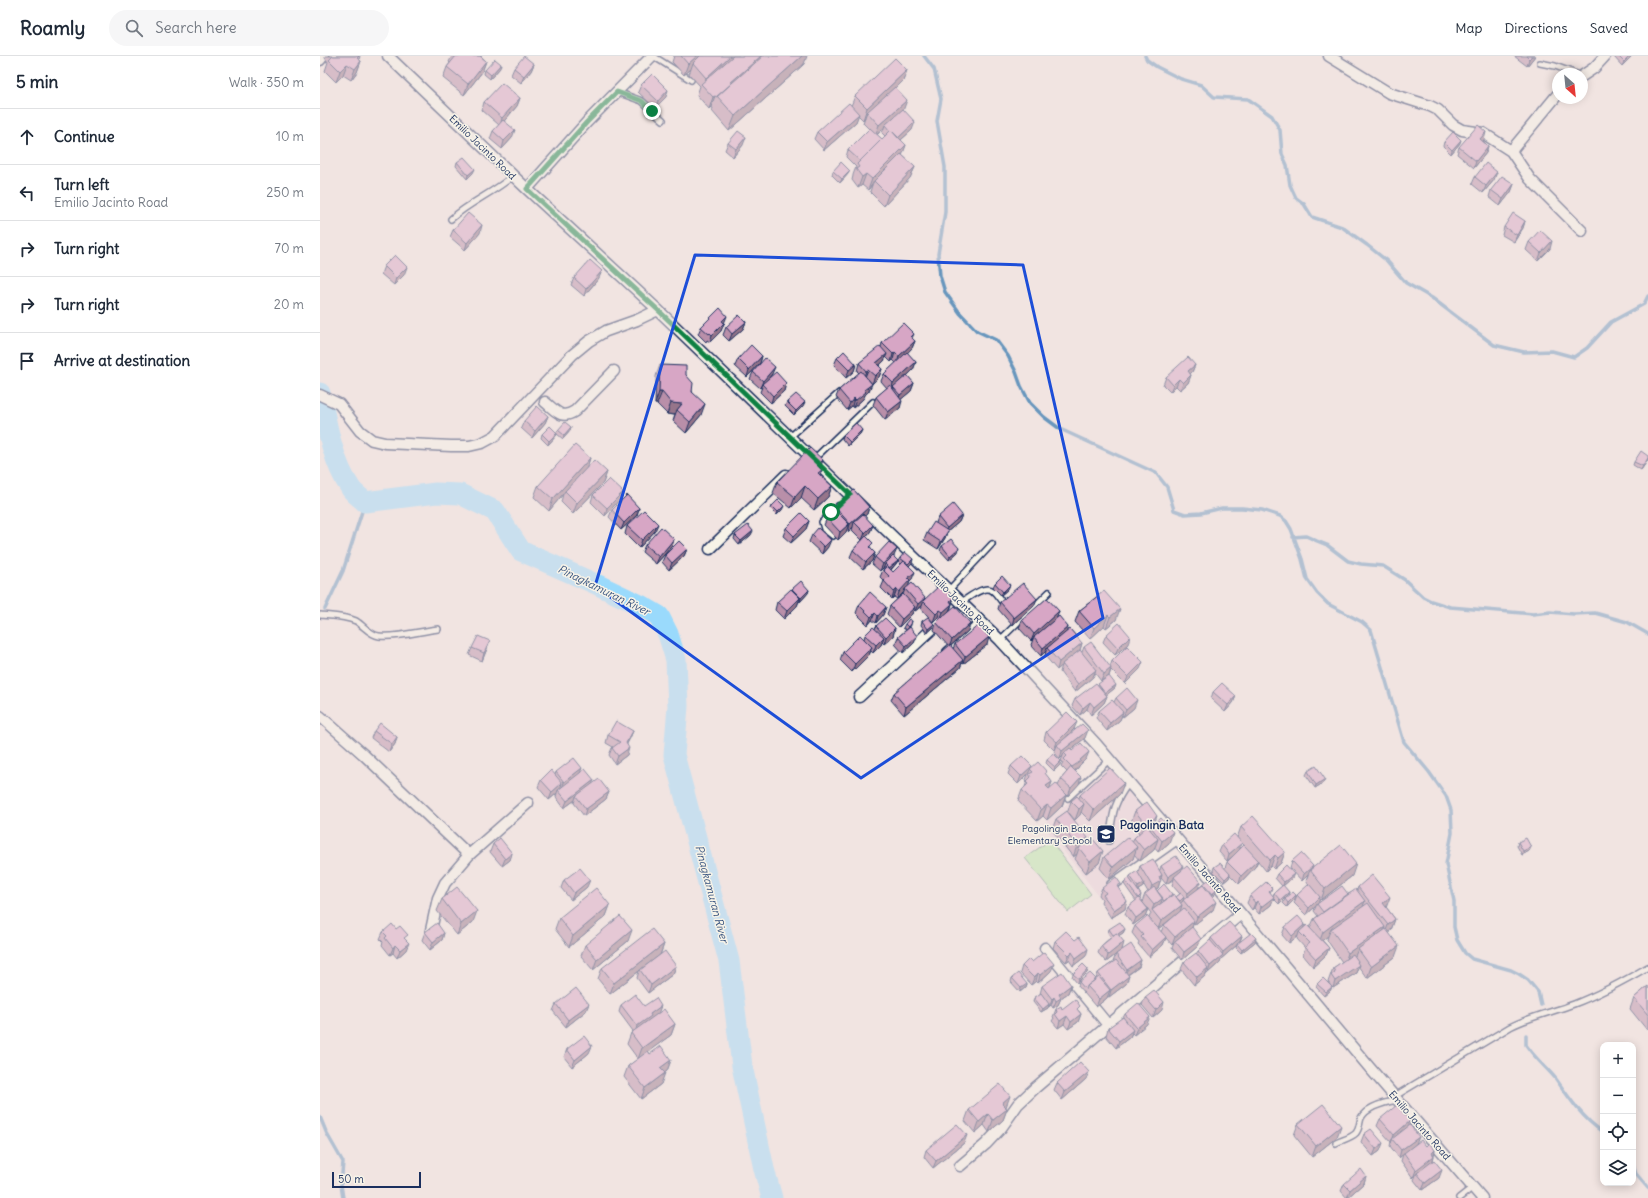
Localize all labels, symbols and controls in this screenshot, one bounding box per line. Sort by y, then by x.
search box [109,10,389,46]
text: Roamly [20,16,85,40]
icon: search [123,17,145,39]
text: Search here [155,18,237,37]
text: Map [1455,19,1482,37]
text: Directions [1504,19,1568,37]
text: Saved [1590,19,1628,37]
north arrow [1552,68,1588,104]
text: 5 min [16,71,58,93]
text: Walk · 350 m [229,74,304,91]
route end [643,102,661,120]
street label: Emilio Jacinto Road [447,112,519,183]
icon: ahead [16,126,38,148]
text: Continue [54,127,115,146]
text: 10 m [276,128,304,145]
text: Turn left [54,175,109,194]
icon: left [16,182,38,204]
text: 250 m [266,184,304,201]
text: Emilio Jacinto Road [54,194,168,211]
icon: right [16,238,38,260]
text: Turn right [54,239,119,258]
text: 70 m [275,240,304,257]
icon: right [16,294,38,316]
text: Turn right [54,295,119,314]
text: 20 m [274,296,304,313]
icon: arrive [16,350,38,372]
text: Arrive at destination [54,351,190,370]
route start [822,503,840,521]
water label: Pinagkamuran River [556,562,654,619]
street label: Emilio Jacinto Road [925,567,997,638]
district label: Pagolingin Bata [1120,817,1204,833]
place label: Pagolingin Bata Elementary School [1008,822,1092,847]
school or university icon: Pagolingin Bata Elementary School [1095,823,1117,845]
street label: Emilio Jacinto Road [1176,841,1243,916]
water label: Pinagkamuran River [692,844,732,946]
map controls [1600,1042,1636,1186]
button: + [1600,1042,1636,1078]
button: − [1600,1078,1636,1114]
street label: Emilio Jacinto Road [1386,1088,1453,1163]
button: locate [1600,1114,1636,1150]
button: layers [1600,1150,1636,1186]
scale bar [332,1170,421,1189]
text: 50 m [338,1172,364,1186]

